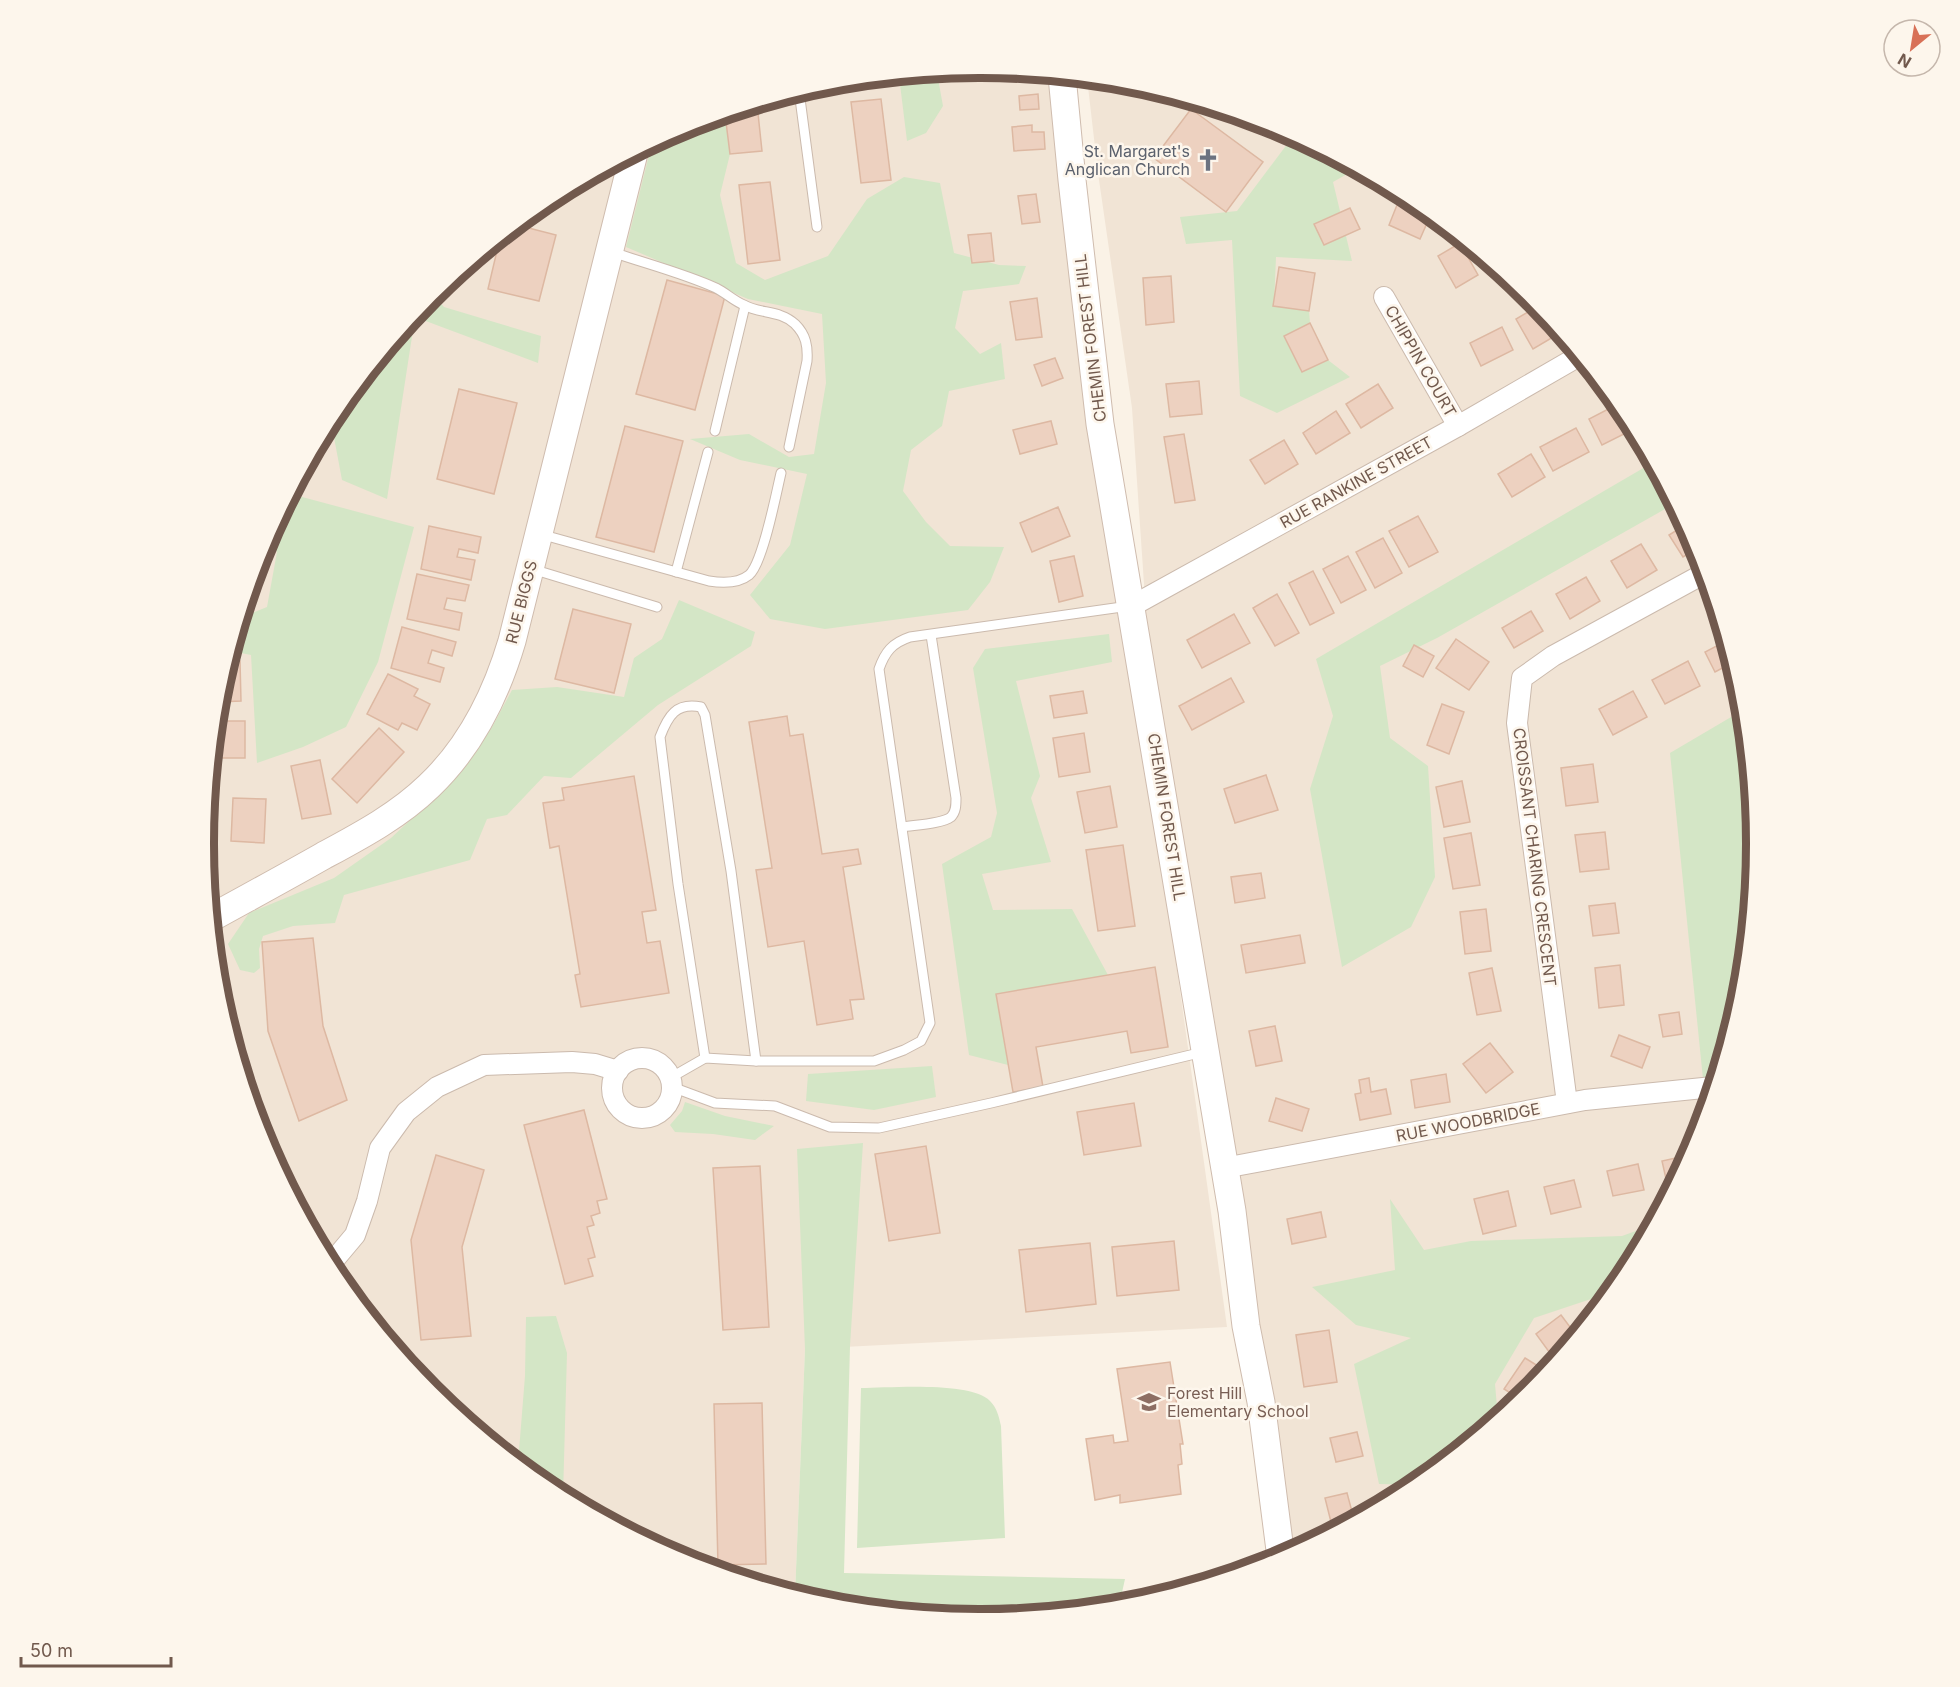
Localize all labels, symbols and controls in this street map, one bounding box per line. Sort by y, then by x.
north arrow [1882,18,1942,78]
text: N [1894,49,1915,73]
place label: St. Margaret's Anglican Church [1065,141,1190,179]
church icon: St. Margaret's Anglican Church [1195,147,1221,173]
street label: CHEMIN FOREST HILL [1070,253,1110,423]
street label: CHIPPIN COURT [1381,302,1461,420]
street label: RUE RANKINE STREET [1276,432,1436,532]
street label: RUE BIGGS [501,558,541,646]
street label: CROISSANT CHARING CRESCENT [1509,727,1561,987]
street label: CHEMIN FOREST HILL [1144,732,1190,902]
street label: RUE WOODBRIDGE [1394,1098,1542,1146]
place label: Forest Hill Elementary School [1167,1383,1309,1421]
school or university icon: Forest Hill Elementary School [1136,1389,1162,1415]
scale bar [21,1630,171,1668]
text: 50 m [30,1640,73,1661]

